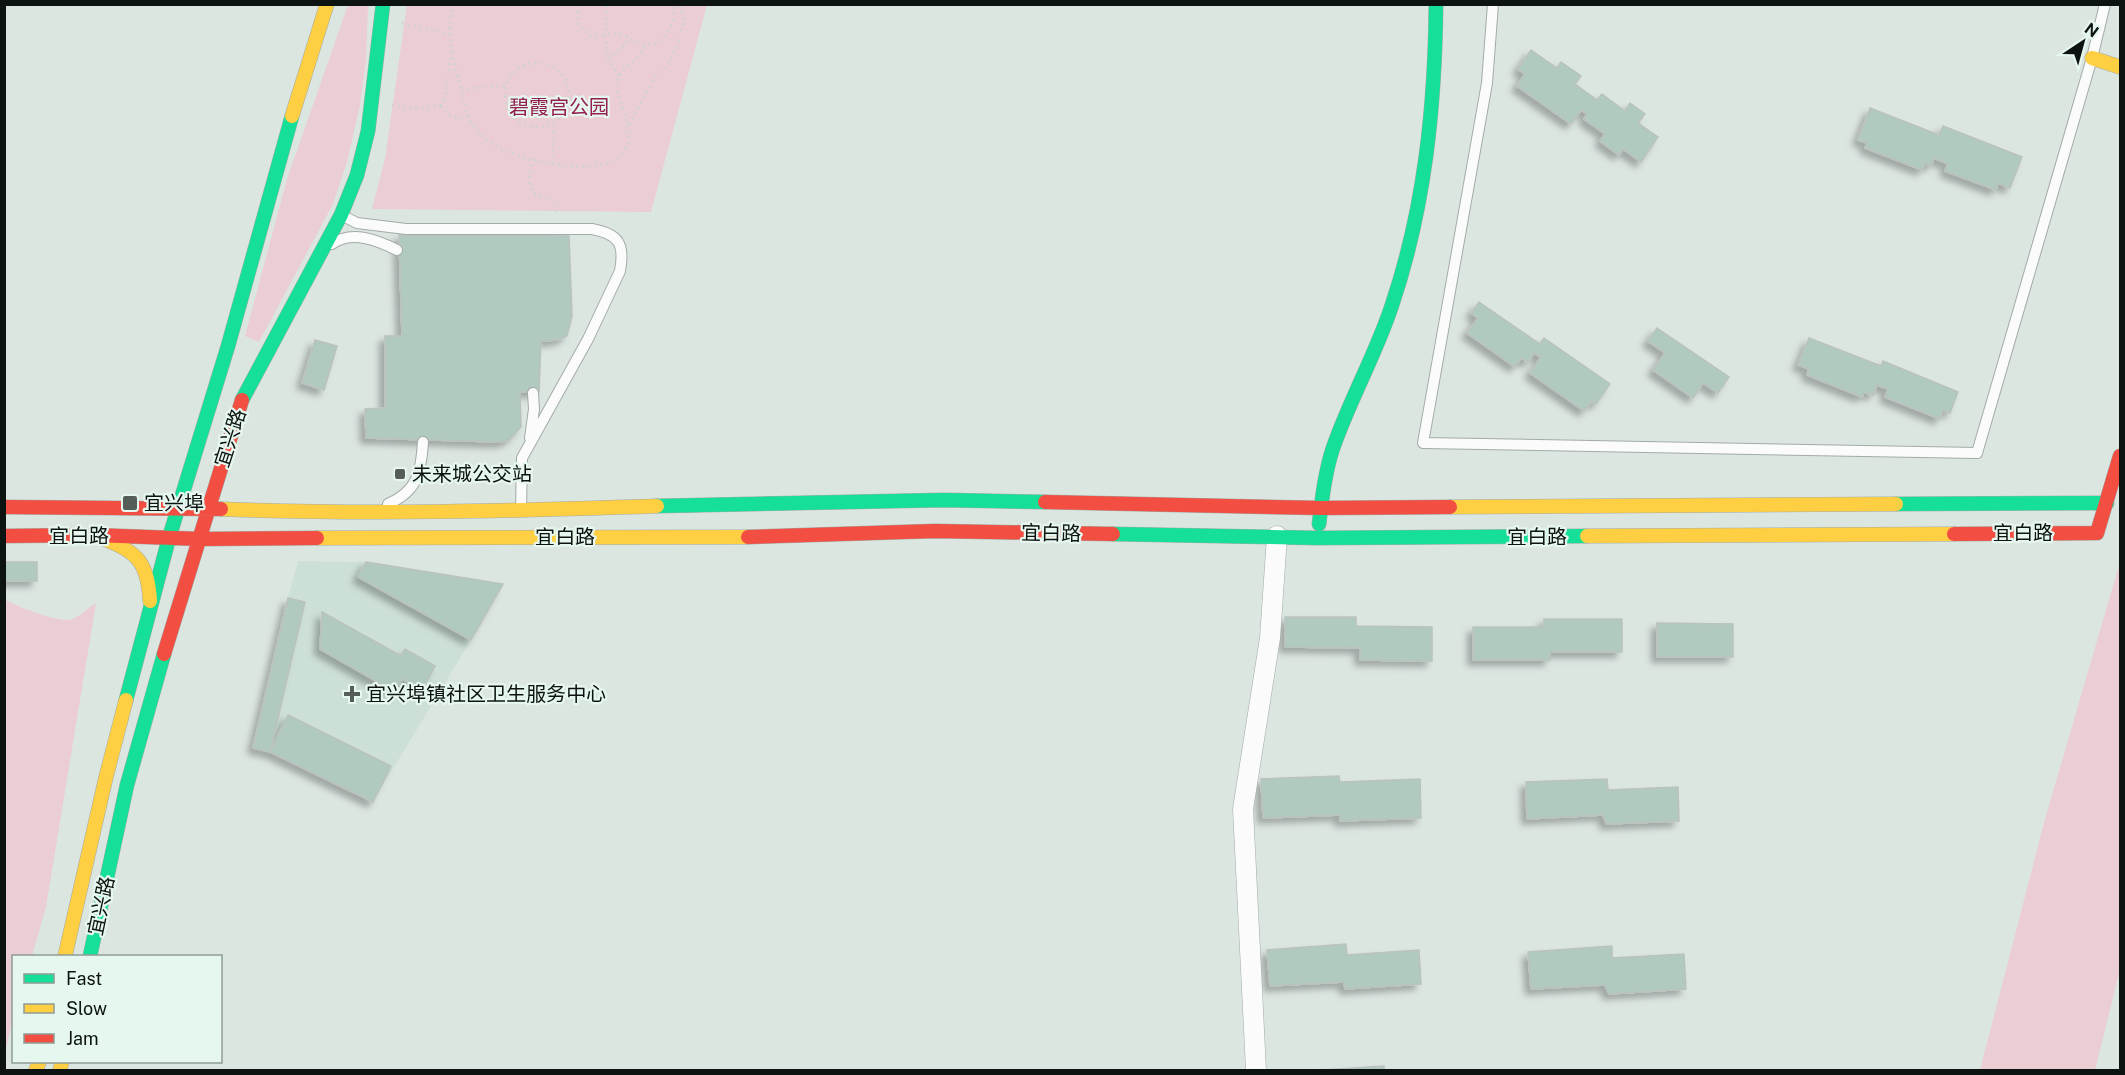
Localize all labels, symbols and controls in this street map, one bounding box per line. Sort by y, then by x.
north arrow [2053,12,2113,72]
text: N [2081,19,2102,42]
park label: 碧霞宫公园 [509,95,609,119]
street label: 宜兴路 [209,406,251,470]
place label: 未来城公交站 [412,462,532,486]
marker: 未来城公交站 [393,467,407,481]
place label: 宜兴埠 [144,491,204,515]
marker: 宜兴埠 [121,494,139,512]
street label: 宜白路 [1021,520,1081,546]
street label: 宜白路 [1993,521,2053,545]
street label: 宜白路 [49,524,109,548]
street label: 宜白路 [535,525,595,549]
street label: 宜白路 [1507,525,1567,549]
place label: 宜兴埠镇社区卫生服务中心 [366,682,606,706]
marker: 宜兴埠镇社区卫生服务中心 [343,685,361,703]
street label: 宜兴路 [83,874,119,938]
legend [12,955,222,1063]
text: Fast [66,968,102,989]
text: Slow [66,998,107,1019]
text: Jam [66,1028,99,1049]

